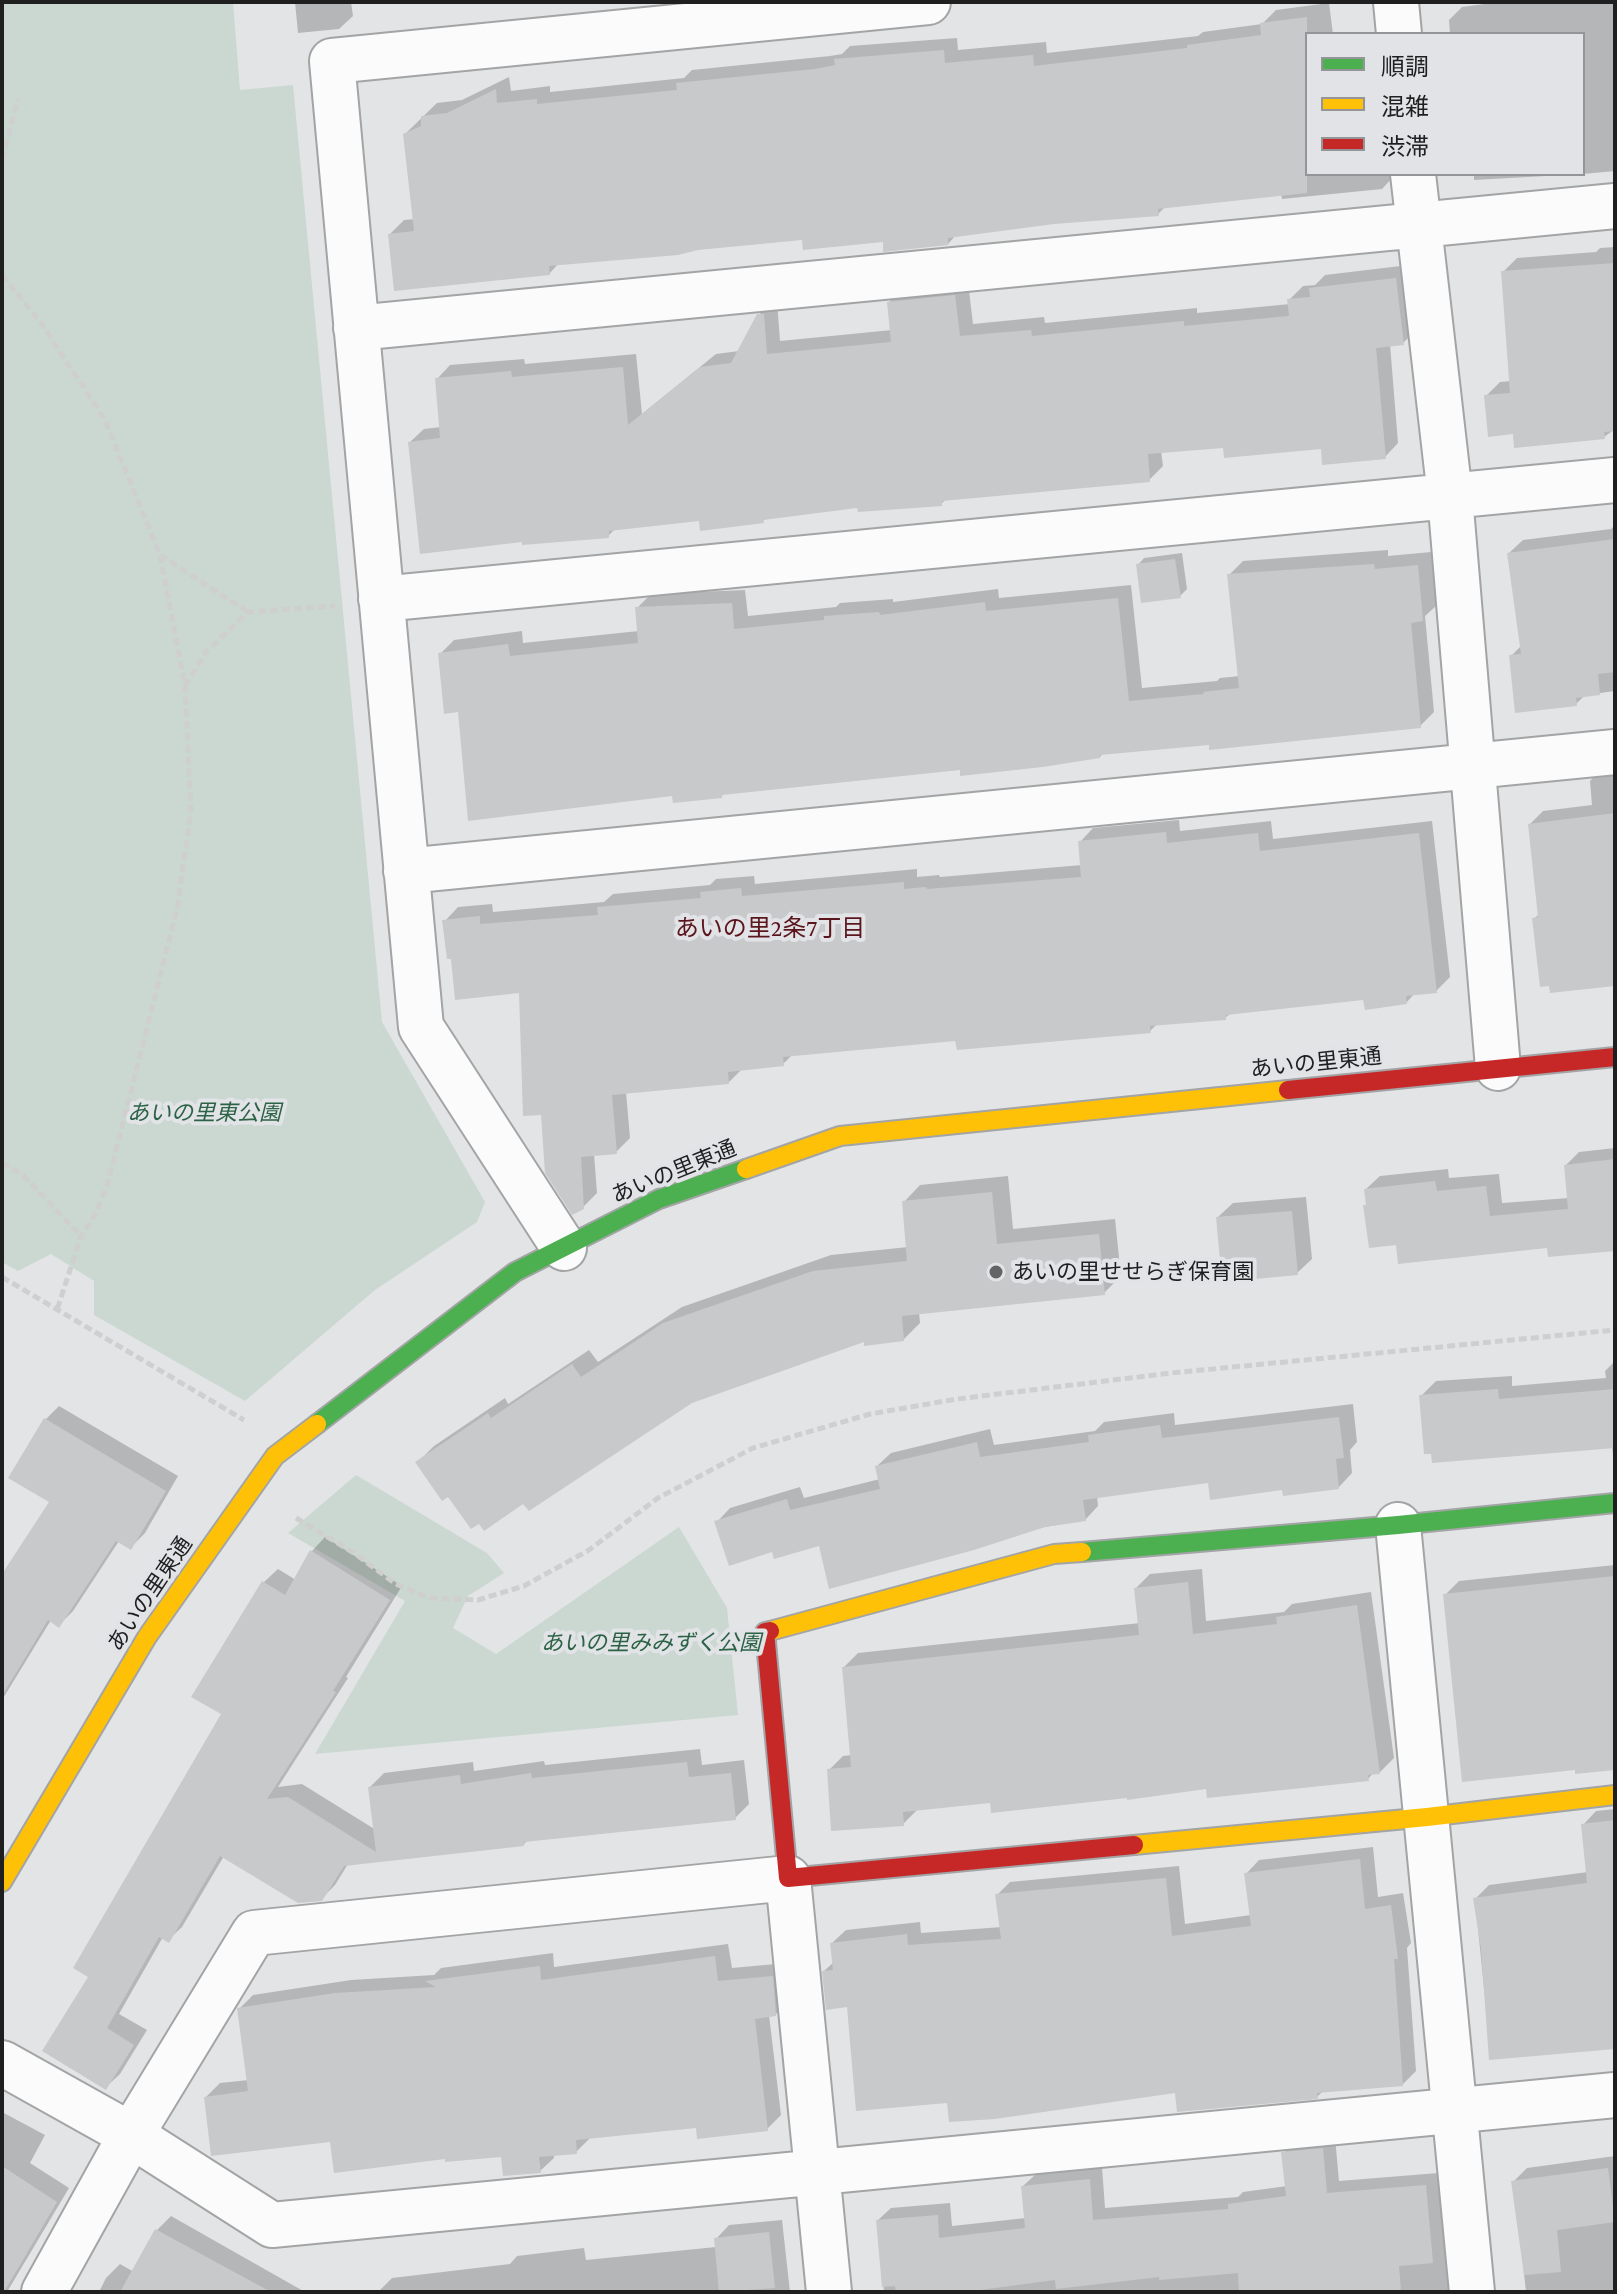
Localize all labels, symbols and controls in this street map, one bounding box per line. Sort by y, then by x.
legend [1305,32,1585,176]
text: 順調 [1381,53,1429,80]
text: 混雑 [1381,93,1429,120]
text: 渋滞 [1381,133,1429,160]
district label: あいの里2条7丁目 [675,915,865,943]
street label: あいの里東通 [1249,1043,1383,1083]
park label: あいの里東公園 [127,1100,281,1126]
street label: あいの里東通 [608,1135,740,1209]
place label: あいの里せせらぎ保育園 [1012,1259,1254,1285]
marker: あいの里せせらぎ保育園 [987,1263,1005,1281]
street label: あいの里東通 [102,1532,198,1656]
park label: あいの里みみずく公園 [541,1630,761,1656]

